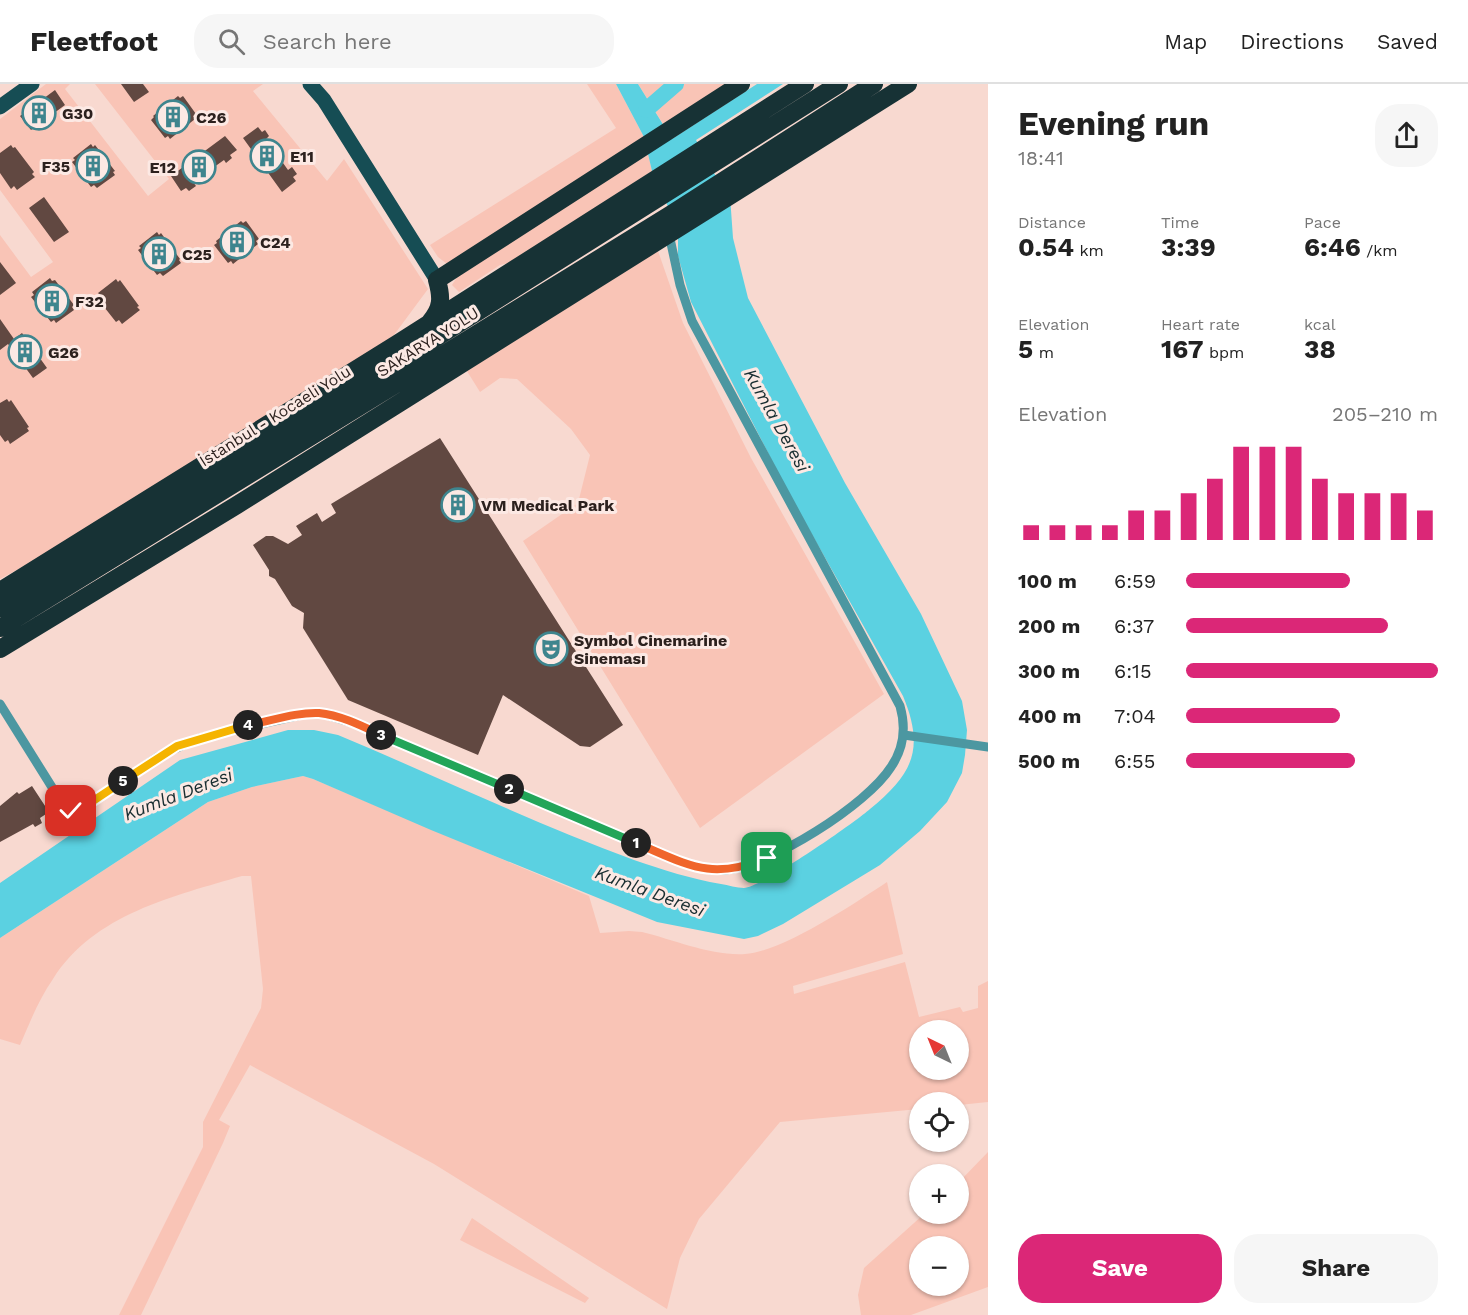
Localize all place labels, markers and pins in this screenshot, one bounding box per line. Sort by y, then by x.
building icon: G30 [21,95,57,131]
building icon: C26 [155,99,191,135]
place label: G30 [62,104,93,123]
place label: C26 [196,108,226,127]
building icon: E11 [249,138,285,174]
place label: E11 [290,147,314,166]
building icon: F35 [75,148,111,184]
building icon: E12 [181,149,217,185]
place label: F35 [41,157,70,176]
place label: E12 [149,158,176,177]
building icon: C24 [219,224,255,260]
place label: C24 [260,233,291,252]
building icon: C25 [141,236,177,272]
place label: C25 [182,245,212,264]
building icon: F32 [34,283,70,319]
place label: F32 [75,292,104,311]
building icon: G26 [7,334,43,370]
place label: G26 [48,343,79,362]
building icon: VM Medical Park [440,487,476,523]
place label: VM Medical Park [481,496,614,515]
theatre icon: Symbol Cinemarine Sineması [533,631,569,667]
place label: Symbol Cinemarine Sineması [574,631,727,668]
pin: 4 [233,710,263,740]
pin: 3 [366,720,396,750]
pin: 5 [108,766,138,796]
pin: 2 [494,774,524,804]
pin [45,785,96,836]
pin: 1 [621,828,651,858]
pin [741,832,792,883]

